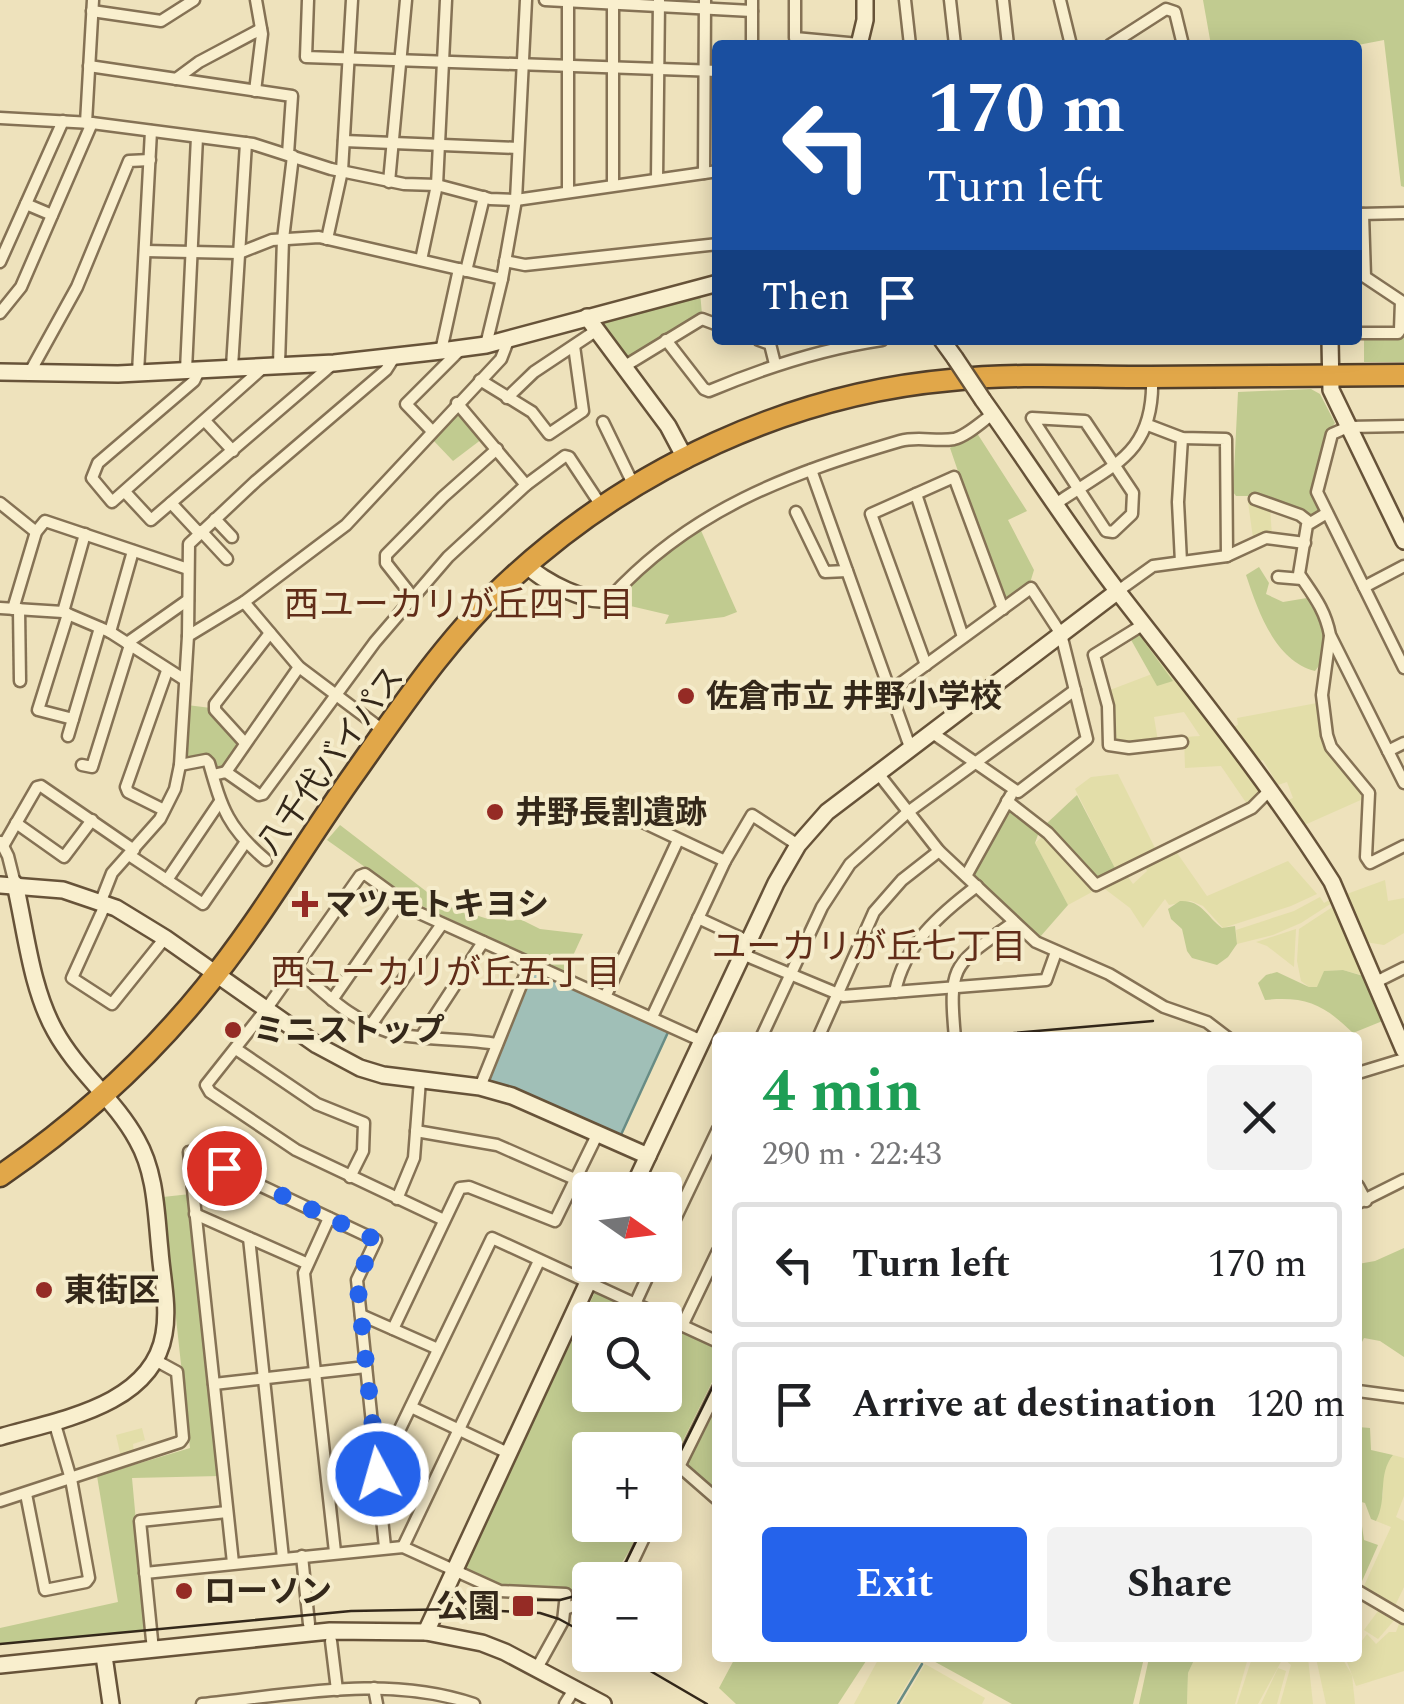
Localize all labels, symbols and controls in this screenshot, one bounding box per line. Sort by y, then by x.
text: 170 m [927,57,1125,163]
icon: left [762,80,892,210]
text: Turn left [927,153,1104,222]
text: Then [762,269,850,327]
icon: arrive [870,270,925,325]
district label: 西ユーカリが丘四丁目 [284,579,634,632]
street label: 八千代バイパス [246,656,417,866]
place label: 佐倉市立 井野小学校 [706,673,1002,722]
marker: 佐倉市立 井野小学校 [675,685,697,707]
place label: 井野長割遺跡 [515,789,707,838]
marker: 井野長割遺跡 [484,801,506,823]
place label: マツモトキヨシ [325,881,549,930]
marker: マツモトキヨシ [294,893,316,915]
district label: ユーカリが丘七丁目 [711,921,1027,974]
district label: 西ユーカリが丘五丁目 [271,947,621,1000]
place label: ミニストップ [253,1007,445,1056]
marker: ミニストップ [222,1019,244,1041]
text: 4 min [762,1046,922,1138]
button: close [1207,1065,1312,1170]
pin [182,1126,267,1211]
text: 290 m · 22:43 [762,1130,942,1179]
icon: arrive [197,1141,252,1196]
north arrow [572,1172,682,1282]
map controls [572,1172,682,1672]
text: Turn left [852,1236,1010,1294]
text: 170 m [1208,1236,1307,1294]
icon: left [767,1237,822,1292]
place label: 東街区 [64,1267,160,1316]
marker: 東街区 [33,1279,55,1301]
button: search [572,1302,682,1412]
text: Arrive at destination [852,1376,1216,1434]
text: 120 m [1246,1376,1345,1434]
icon: arrive [767,1377,822,1432]
position arrow [326,1422,430,1526]
button: + [572,1432,682,1542]
button: Exit [762,1527,1027,1642]
button: Share [1047,1527,1312,1642]
button: − [572,1562,682,1672]
place label: ローソン [204,1568,332,1617]
marker: ローソン [173,1580,195,1602]
place label: 公園 [436,1583,500,1632]
marker: 公園 [510,1593,536,1619]

